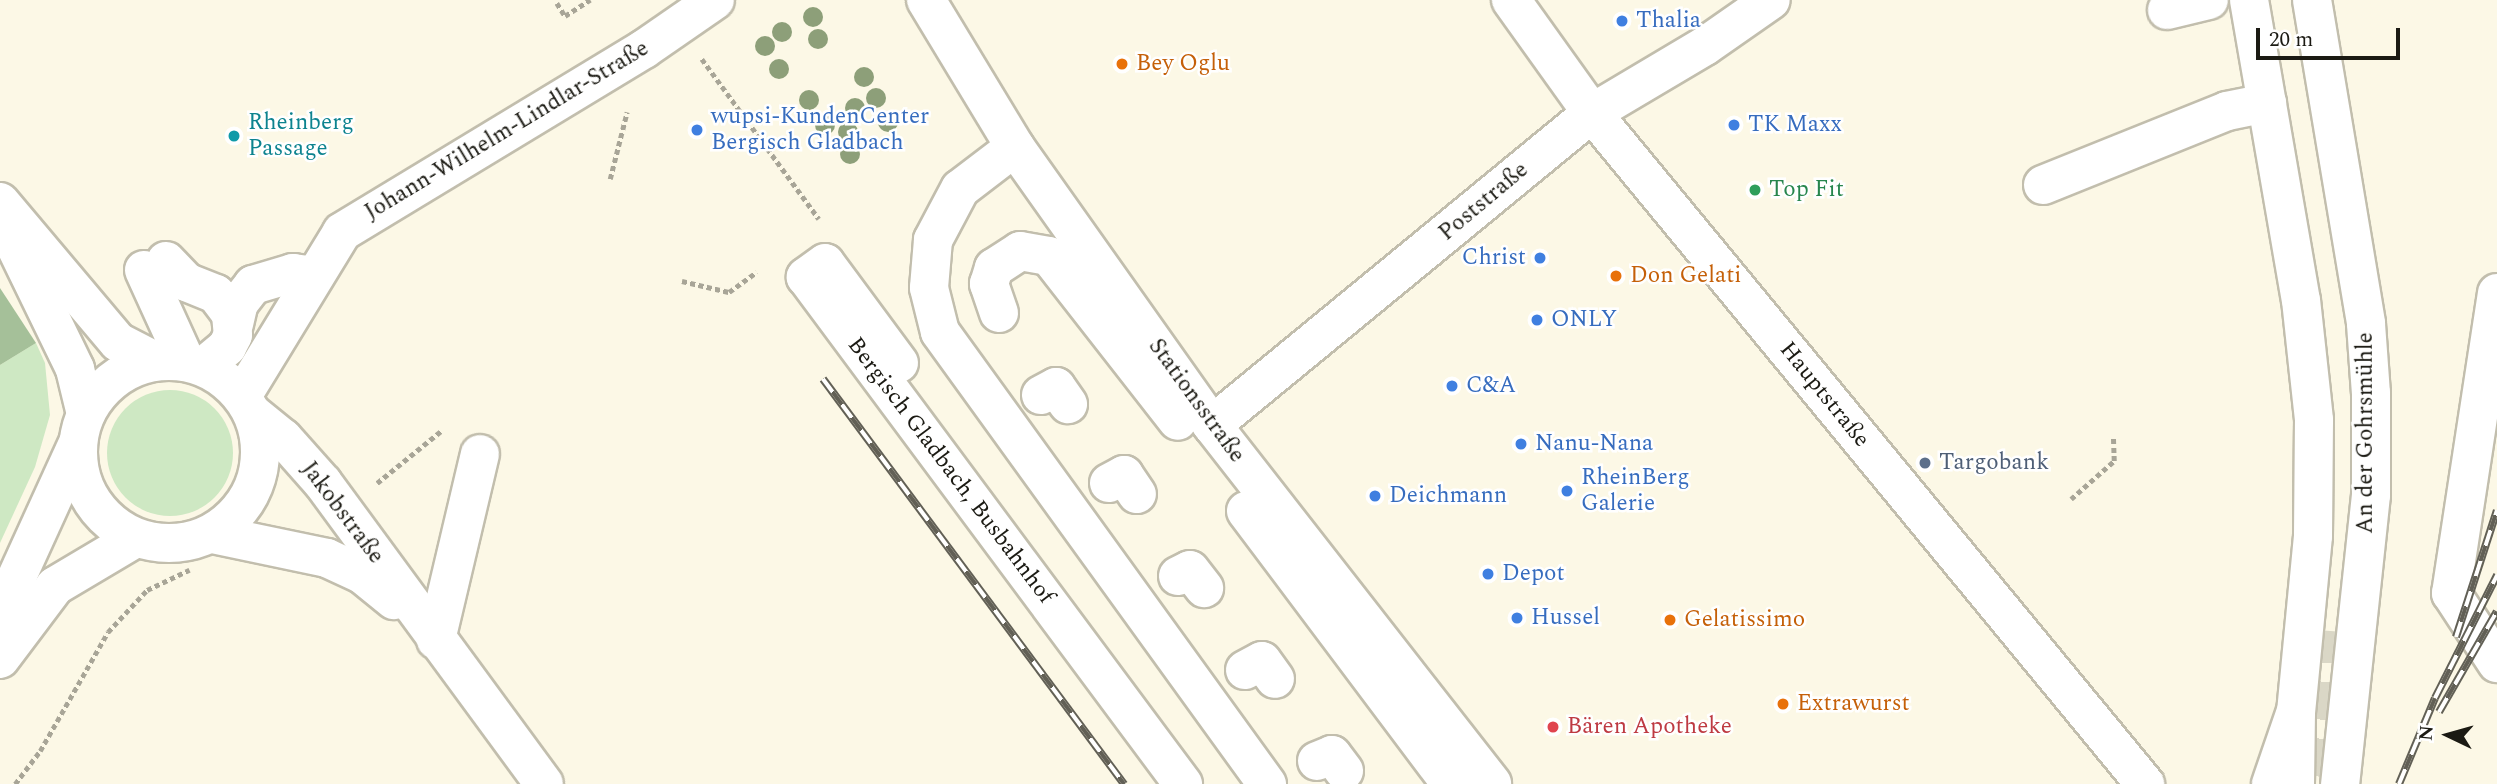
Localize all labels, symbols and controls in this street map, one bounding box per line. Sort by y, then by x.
place label: Thalia [1636,7,1701,35]
marker: Thalia [1614,13,1630,29]
scale bar [2259,14,2402,58]
text: 20 m [2269,24,2313,56]
street label: Johann-Wilhelm-Lindlar-Straße [360,35,654,227]
place label: Bey Oglu [1136,50,1230,78]
marker: Bey Oglu [1114,56,1130,72]
place label: wupsi-KundenCenter Bergisch Gladbach [711,103,929,157]
place label: Rheinberg Passage [248,109,354,163]
place label: TK Maxx [1748,111,1842,139]
marker: TK Maxx [1726,117,1742,133]
marker: wupsi-KundenCenter Bergisch Gladbach [689,122,705,138]
marker: Rheinberg Passage [226,128,242,144]
street label: Poststraße [1434,157,1534,247]
place label: Top Fit [1769,176,1844,204]
marker: Top Fit [1747,182,1763,198]
place label: Christ [1462,244,1526,272]
marker: Christ [1532,250,1548,266]
place label: Don Gelati [1630,262,1742,290]
marker: Don Gelati [1608,268,1624,284]
place label: ONLY [1551,306,1617,334]
marker: ONLY [1529,312,1545,328]
street label: Bergisch Gladbach, Busbahnhof [841,332,1059,610]
street label: An der Gohrsmühle [2352,332,2380,534]
street label: Stationsstraße [1142,334,1250,468]
street label: Hauptstraße [1773,337,1875,453]
place label: C&A [1466,372,1516,400]
marker: C&A [1444,378,1460,394]
place label: Nanu-Nana [1535,430,1653,458]
marker: Nanu-Nana [1513,436,1529,452]
place label: Targobank [1939,449,2049,477]
marker: Targobank [1917,455,1933,471]
street label: Jakobstraße [295,457,389,569]
place label: RheinBerg Galerie [1581,464,1689,518]
place label: Deichmann [1389,482,1507,510]
marker: RheinBerg Galerie [1559,483,1575,499]
marker: Deichmann [1367,488,1383,504]
place label: Depot [1502,560,1565,588]
marker: Depot [1480,566,1496,582]
place label: Hussel [1531,604,1600,632]
place label: Gelatissimo [1684,606,1805,634]
marker: Hussel [1509,610,1525,626]
marker: Gelatissimo [1662,612,1678,628]
place label: Extrawurst [1797,690,1910,718]
marker: Extrawurst [1775,696,1791,712]
north arrow [2413,700,2483,770]
place label: Bären Apotheke [1567,713,1732,741]
marker: Bären Apotheke [1545,719,1561,735]
text: N [2411,724,2442,742]

